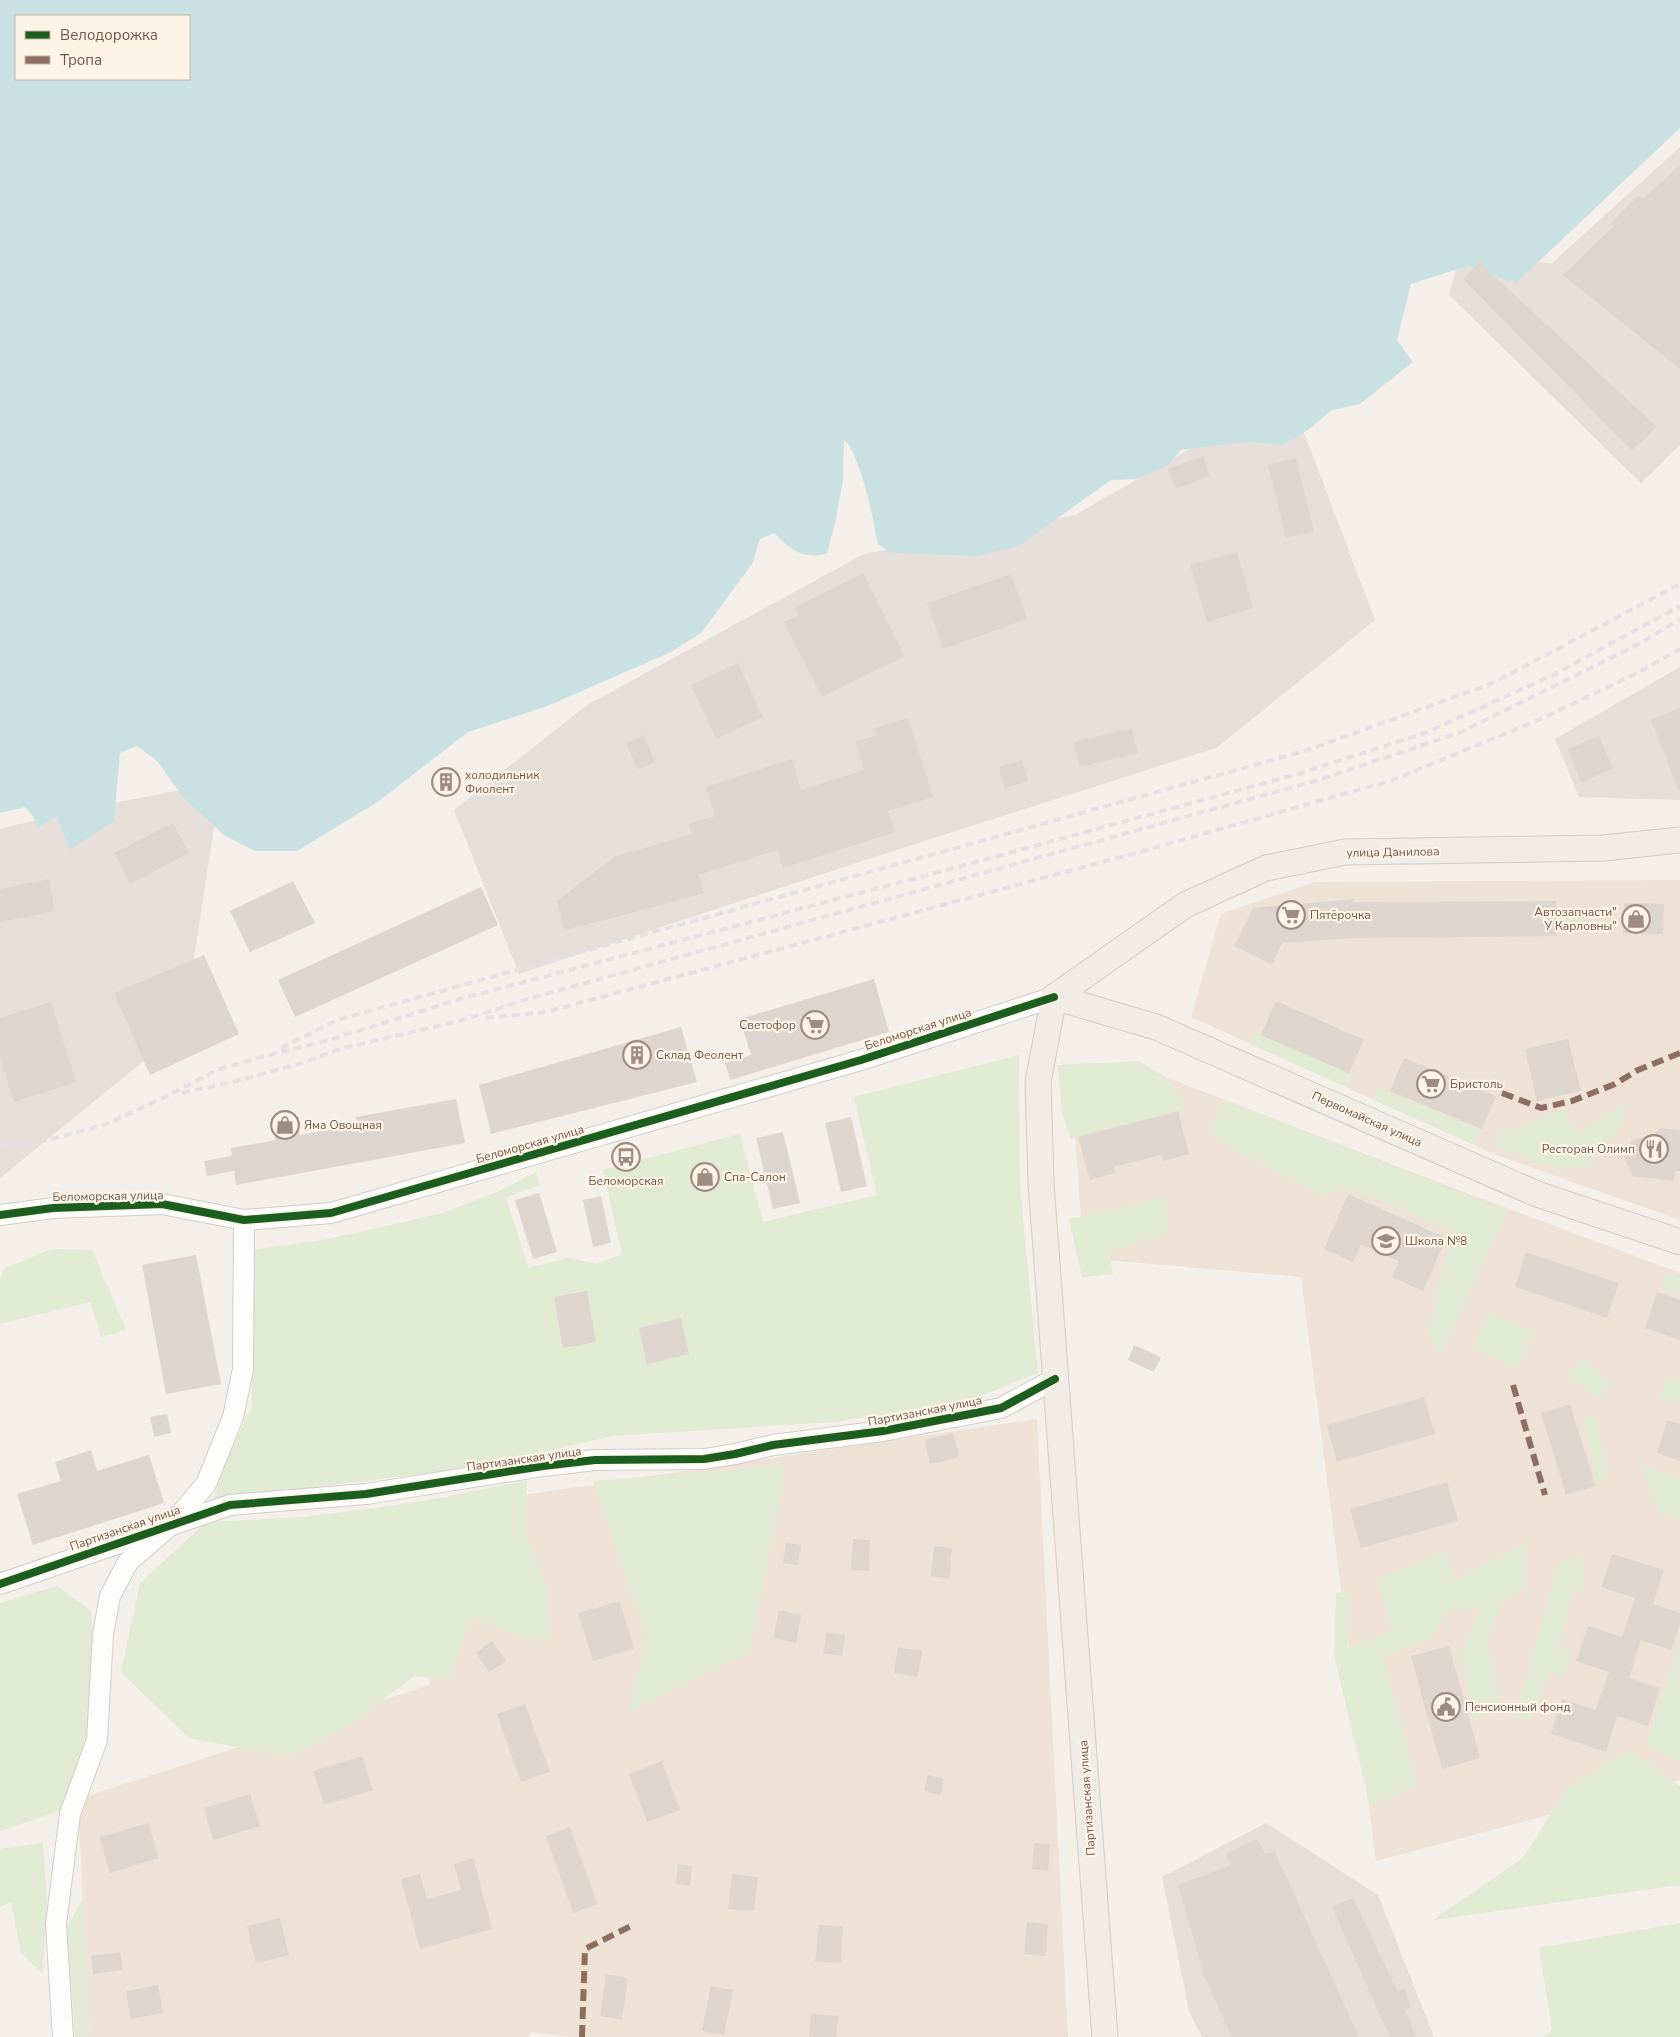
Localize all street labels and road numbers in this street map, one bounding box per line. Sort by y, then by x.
street label: улица Данилова [1346,843,1440,861]
street label: Беломорская улица [863,1004,973,1054]
street label: Первомайская улица [1309,1088,1425,1150]
street label: Беломорская улица [474,1121,586,1167]
street label: Беломорская улица [52,1187,164,1205]
street label: Партизанская улица [867,1392,983,1430]
street label: Партизанская улица [465,1443,583,1475]
street label: Партизанская улица [68,1502,182,1554]
street label: Партизанская улица [1075,1740,1099,1856]

